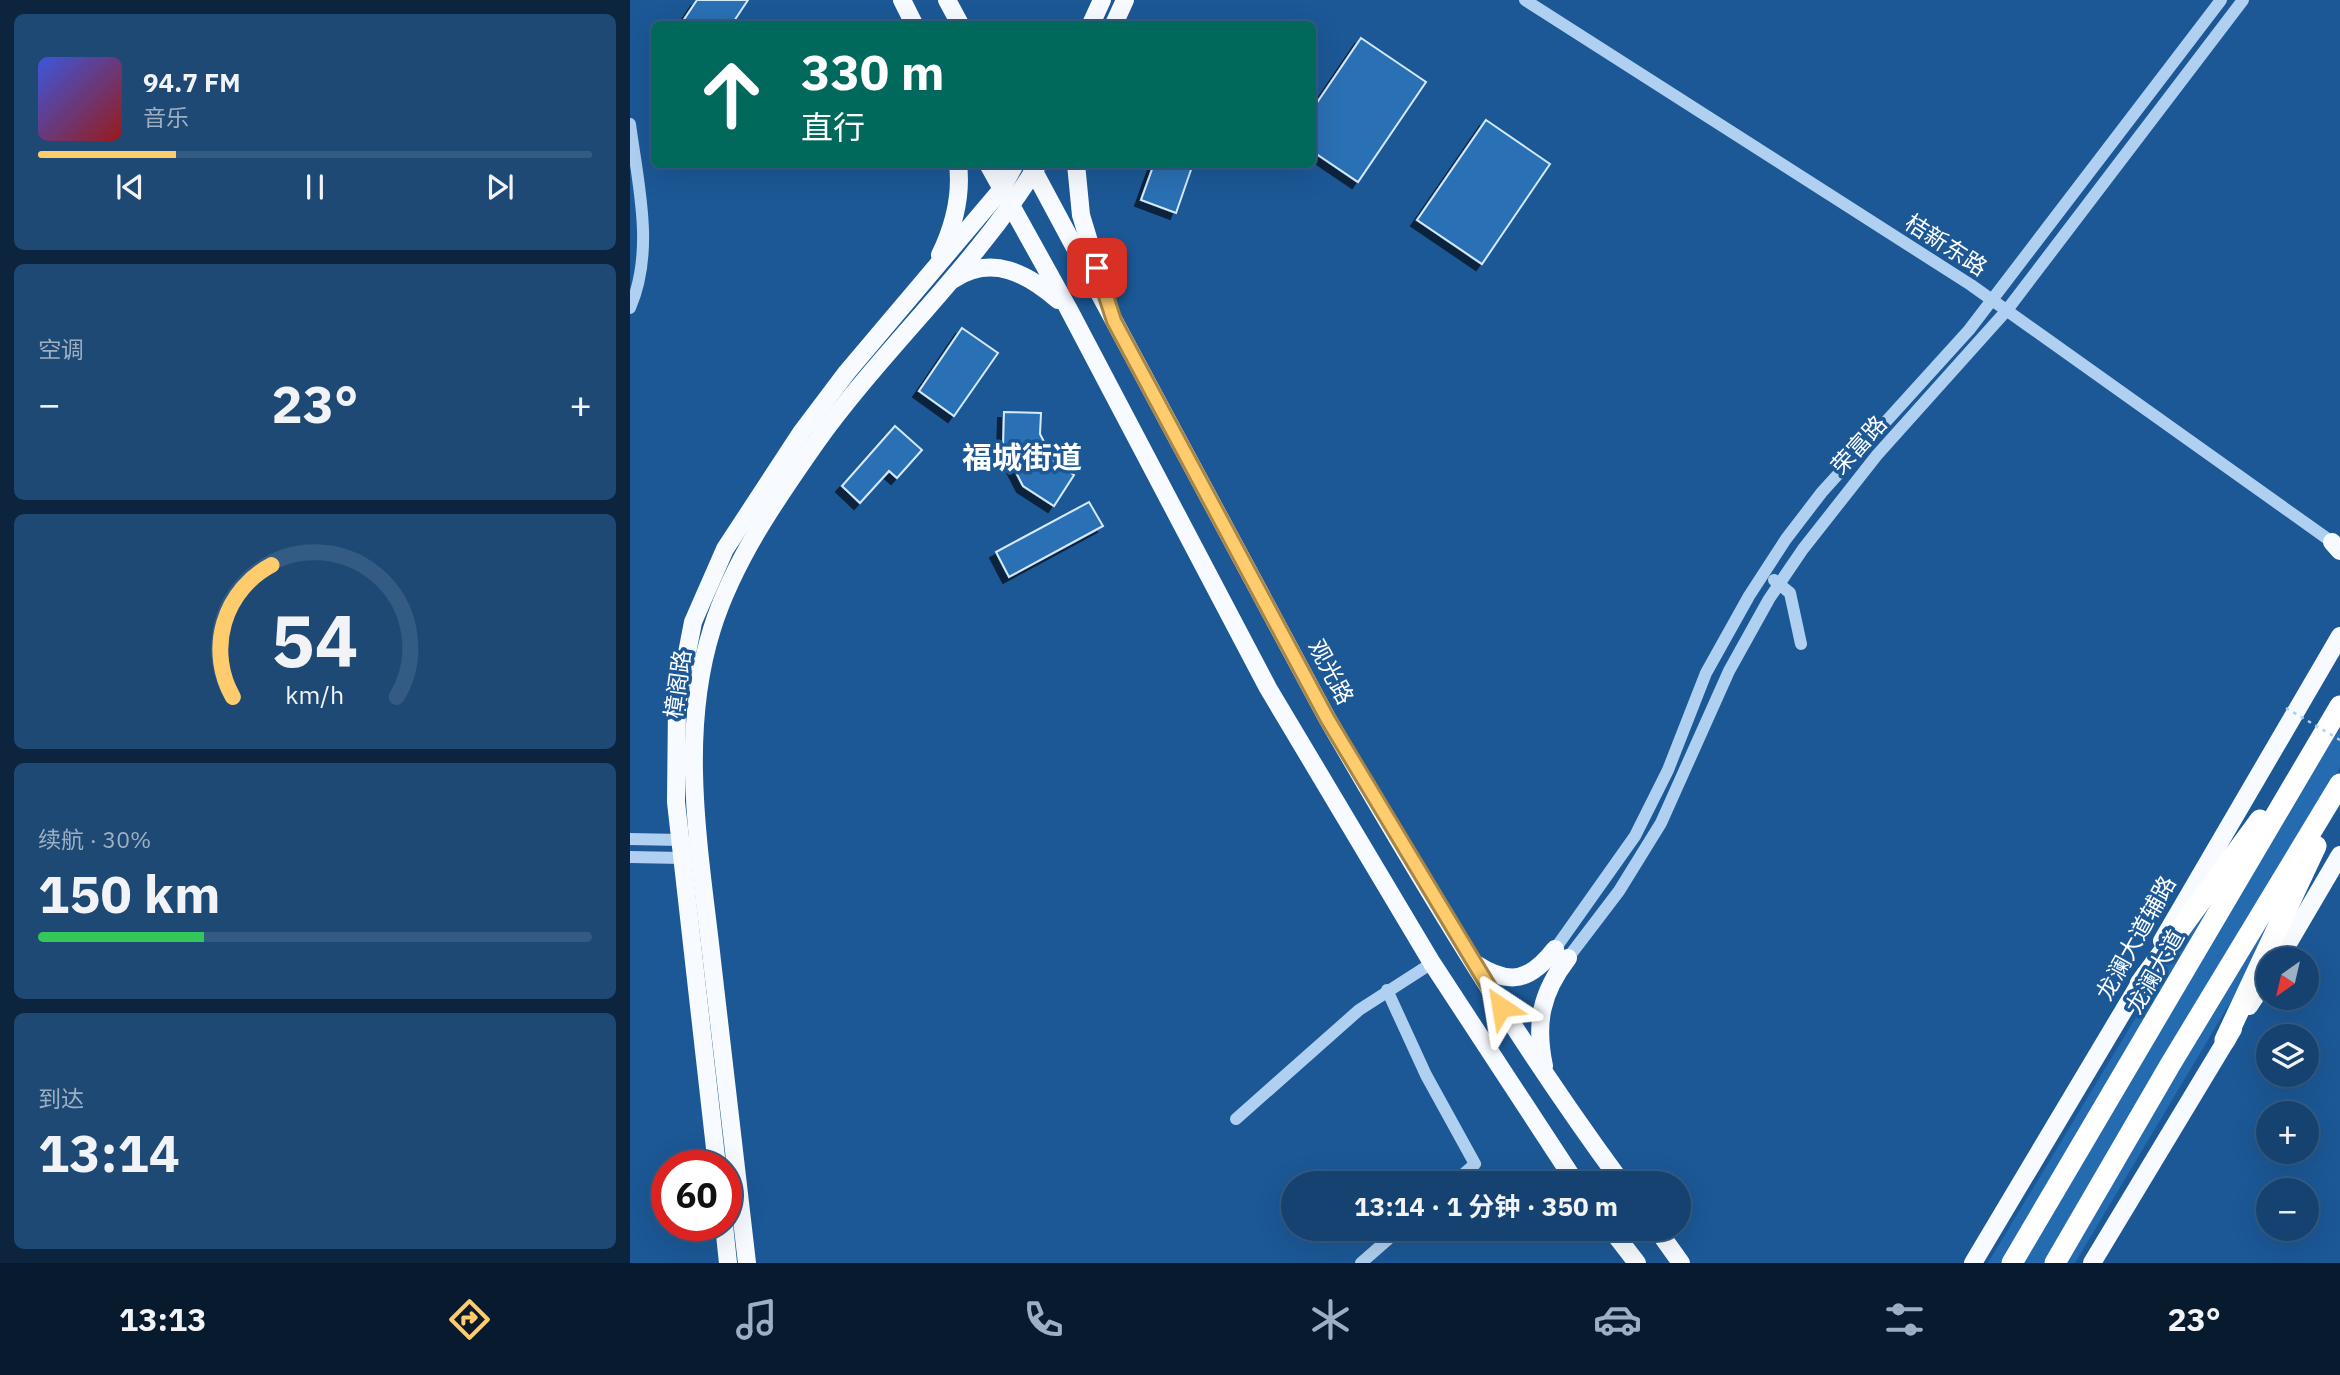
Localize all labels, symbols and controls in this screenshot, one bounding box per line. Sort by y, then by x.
text: 330 m [801,40,945,103]
icon: ahead [686,49,777,140]
text: 94.7 FM [143,65,241,99]
text: 音乐 [143,102,189,132]
text: 直行 [801,106,865,148]
icon: previous [111,168,149,206]
icon: pause [296,168,334,206]
icon: next [481,168,519,206]
street label: 桔新东路 [1900,207,1993,282]
pin [1067,238,1127,298]
icon: arrive [1078,249,1116,287]
text: 空调 [38,334,84,364]
text: 23° [272,370,358,437]
text: − [38,379,61,428]
text: + [569,379,592,428]
street label: 荣富路 [1824,409,1892,480]
district label: 福城街道 [962,437,1082,476]
text: 54 [271,593,359,688]
street label: 观光路 [1302,634,1361,709]
street label: 樟阁路 [657,648,697,720]
text: km/h [286,678,344,711]
text: 续航 · 30% [38,824,151,854]
text: 150 km [38,860,220,927]
street label: 龙澜大道辅路 [2090,871,2182,1005]
street label: 龙澜大道 [2120,925,2190,1019]
north arrow [2256,947,2319,1010]
map controls [2256,947,2319,1241]
position arrow [1464,970,1538,1044]
button: layers [2256,1024,2319,1087]
text: 到达 [38,1083,84,1113]
button: + [2256,1101,2319,1164]
text: 13:14 [38,1119,180,1186]
speed limit sign: 60 [651,1150,742,1241]
button: − [2256,1178,2319,1241]
text: 13:14 · 1 分钟 · 350 m [1354,1189,1618,1223]
icon: directions [445,1295,494,1344]
icon: music [732,1295,781,1344]
icon: phone [1019,1295,1068,1344]
icon: climate [1306,1295,1355,1344]
icon: car [1593,1295,1642,1344]
icon: filters [1880,1295,1929,1344]
text: 13:13 [119,1298,206,1340]
text: 23° [2167,1298,2221,1340]

